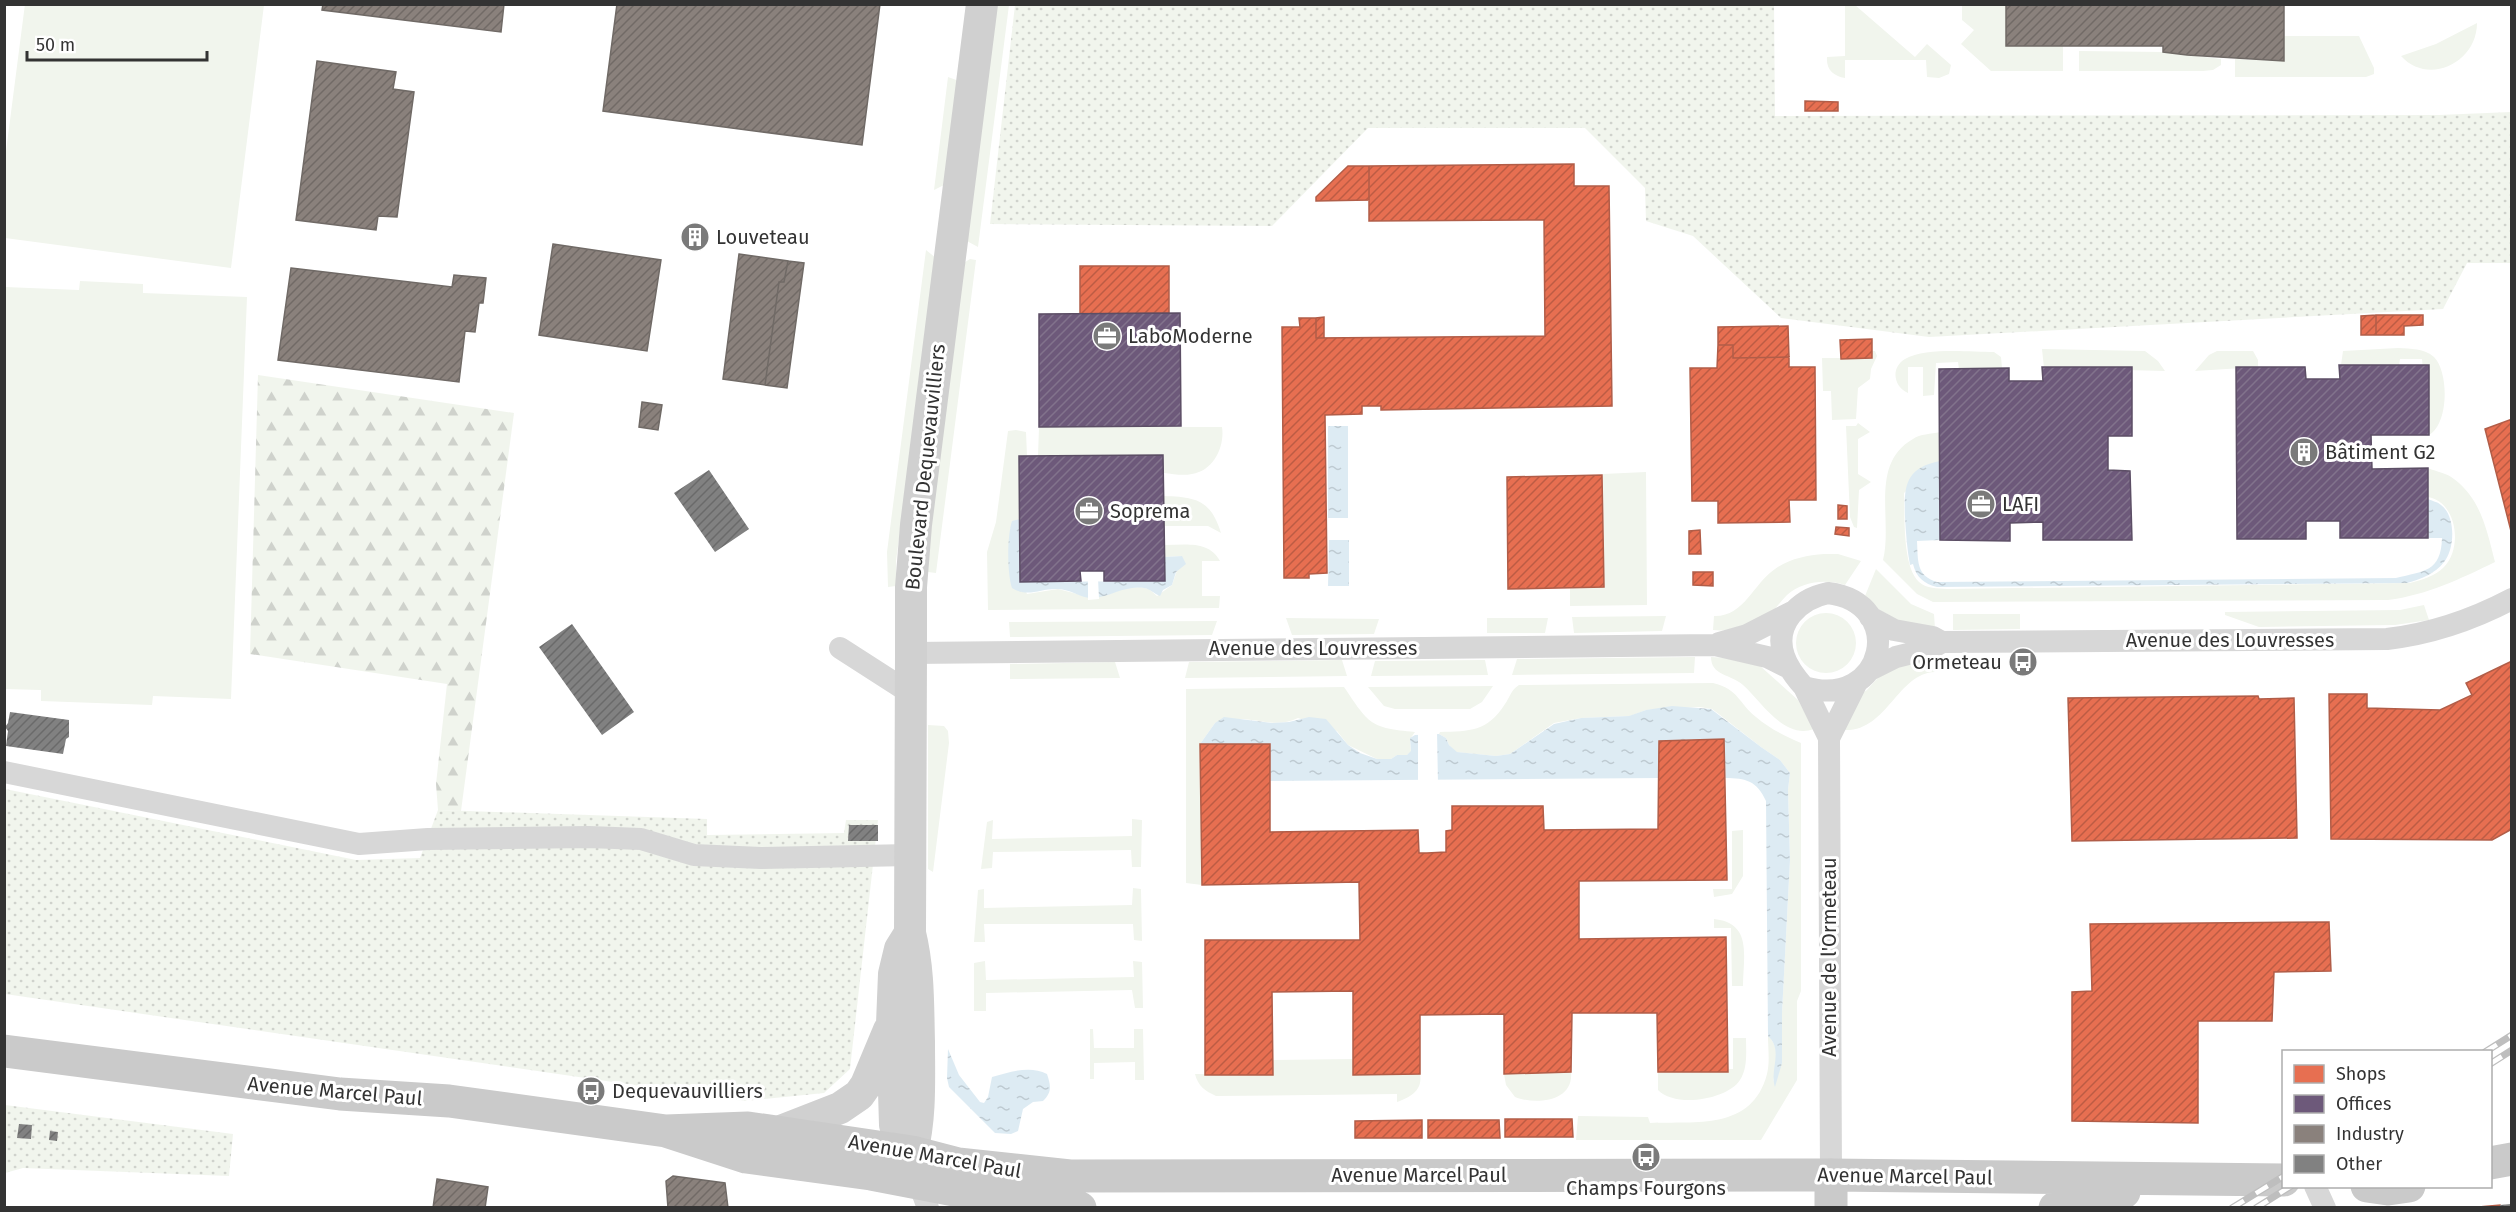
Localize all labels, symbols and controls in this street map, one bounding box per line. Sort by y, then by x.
scale bar [27,24,207,62]
text: 50 m [36,34,75,56]
building icon: Louveteau [679,221,711,253]
place label: Louveteau [716,225,810,249]
office icon: LaboModerne [1091,320,1123,352]
place label: LaboModerne [1128,324,1253,348]
street label: Boulevard Dequevauvilliers [900,343,950,591]
building icon: Bâtiment G2 [2288,436,2320,468]
place label: Bâtiment G2 [2325,440,2436,464]
office icon: LAFI [1965,488,1997,520]
place label: LAFI [2002,492,2039,516]
office icon: Soprema [1073,495,1105,527]
place label: Soprema [1110,499,1191,523]
street label: Avenue des Louvresses [2126,628,2334,652]
street label: Avenue des Louvresses [1209,636,1417,660]
bus stop icon: Ormeteau [2007,646,2039,678]
place label: Ormeteau [1912,650,2002,674]
street label: Avenue de l'Ormeteau [1817,857,1841,1057]
legend [2282,1050,2492,1188]
text: Shops [2336,1063,2386,1085]
street label: Avenue Marcel Paul [247,1071,424,1111]
bus stop icon: Dequevauvilliers [575,1075,607,1107]
place label: Dequevauvilliers [612,1079,763,1103]
text: Offices [2336,1093,2391,1115]
text: Industry [2336,1123,2404,1145]
street label: Avenue Marcel Paul [847,1129,1024,1183]
bus stop icon: Champs Fourgons [1630,1141,1662,1173]
text: Other [2336,1153,2382,1175]
street label: Avenue Marcel Paul [1817,1162,1993,1190]
street label: Avenue Marcel Paul [1331,1163,1507,1187]
place label: Champs Fourgons [1566,1176,1726,1200]

